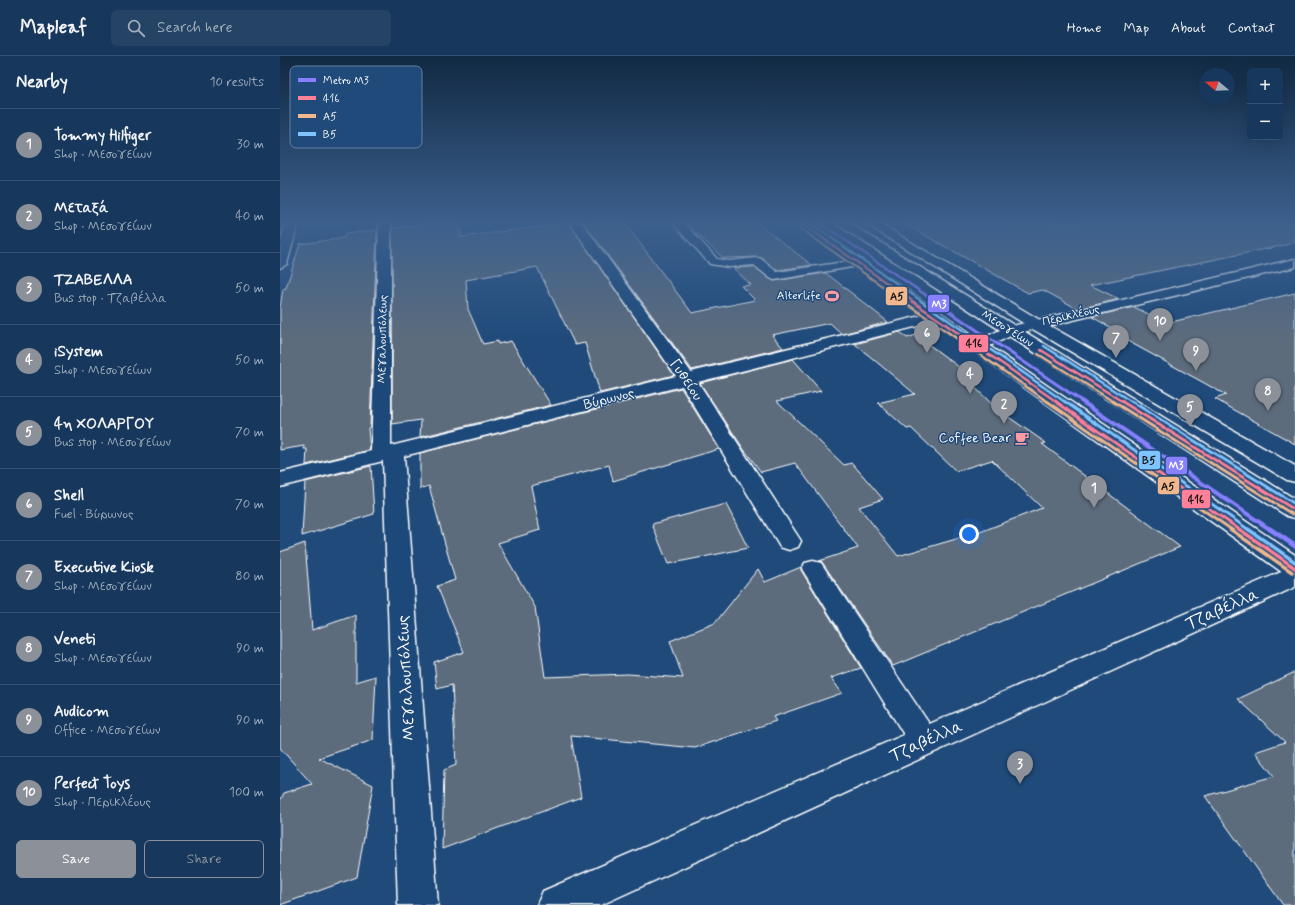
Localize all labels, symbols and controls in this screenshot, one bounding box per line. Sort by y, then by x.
search box [111,10,391,46]
text: Mapleaf [20,15,87,40]
icon: search [125,17,147,39]
text: Search here [157,18,233,38]
text: Home [1067,19,1101,37]
text: Map [1123,19,1149,37]
text: About [1171,19,1206,37]
text: Contact [1228,19,1275,37]
legend [290,66,422,148]
north arrow [1199,68,1235,104]
map controls [1247,68,1283,140]
button: + [1247,68,1283,104]
text: Nearby [16,71,68,93]
text: 10 results [210,74,264,91]
text: Metro Μ3 [323,74,369,88]
text: 416 [323,92,339,106]
button: − [1247,104,1283,140]
text: A5 [323,110,337,124]
text: Tommy Hilfiger [54,126,151,146]
text: Β5 [323,128,337,142]
text: 1 [26,136,32,153]
text: 30 m [237,136,264,153]
text: Shop · Μεσογείων [54,146,152,163]
text: Μεταξά [54,198,108,218]
text: 2 [26,208,32,225]
text: 40 m [235,208,264,225]
text: Shop · Μεσογείων [54,218,152,235]
text: ΤΖΑΒΕΛΛΑ [54,270,133,290]
text: 3 [26,280,32,297]
text: 50 m [235,280,264,297]
line badge: A5 [885,286,908,306]
place label: Alterlife [777,288,821,304]
sports icon: Alterlife [824,288,840,304]
text: Bus stop · Τζαβέλλα [54,290,167,307]
text: A5 [890,290,904,304]
street label: Μεγαλουπόλεως [374,294,392,384]
line badge: Μ3 [927,294,950,313]
text: Μ3 [932,298,947,312]
street label: Περικλέους [1041,301,1101,330]
street label: Μεσογείων [978,307,1036,351]
pin: 10 [1147,308,1173,341]
pin: 6 [914,320,940,353]
pin: 7 [1103,325,1129,358]
line badge: 416 [958,334,989,353]
text: 416 [966,337,982,351]
pin: 9 [1183,338,1209,371]
text: iSystem [54,342,103,362]
text: 4 [25,352,33,369]
text: 50 m [235,352,264,369]
street label: Γυθείου [666,356,706,404]
pin: 4 [957,361,983,394]
text: Shop · Μεσογείων [54,362,152,379]
pin: 8 [1255,378,1281,411]
street label: Βύρωνος [582,384,636,414]
pin: 2 [991,391,1017,424]
pin: 5 [1177,394,1203,427]
text: 4η ΧΟΛΑΡΓΟΥ [54,414,154,434]
text: 5 [25,424,33,441]
text: 70 m [235,424,264,441]
place label: Coffee Bear [938,429,1011,447]
cafe icon: Coffee Bear [1014,430,1030,446]
text: Bus stop · Μεσογείων [54,434,171,451]
line badge: Β5 [1138,450,1161,470]
text: Β5 [1142,454,1156,468]
line badge: Μ3 [1165,456,1188,475]
text: Μ3 [1169,459,1184,473]
pin: 1 [1081,475,1107,508]
line badge: A5 [1157,476,1180,495]
text: A5 [1161,480,1175,494]
text: Shell [54,486,84,506]
line badge: 416 [1181,489,1211,509]
text: 416 [1188,493,1204,507]
text: 6 [26,496,32,513]
text: 70 m [235,496,264,513]
text: Fuel · Βύρωνος [54,506,134,523]
your location [959,524,979,544]
text: Executive Kiosk [54,558,154,578]
text: 7 [25,568,33,585]
text: 80 m [235,568,264,585]
text: Shop · Μεσογείων [54,578,152,595]
street label: Τζαβέλλα [1182,583,1262,635]
street label: Μεγαλουπόλεως [392,615,420,741]
text: Veneti [54,630,95,650]
text: 8 [25,640,33,657]
text: 90 m [236,640,264,657]
text: Shop · Μεσογείων [54,650,152,667]
text: Audicom [54,702,109,722]
text: 9 [26,712,32,729]
text: 90 m [236,712,264,729]
street label: Τζαβέλλα [886,715,966,767]
text: Office · Μεσογείων [54,722,160,739]
pin: 3 [1007,751,1033,784]
text: Perfect Toys [54,774,130,794]
text: 10 [22,784,36,801]
text: 100 m [229,784,264,801]
text: Shop · Περικλέους [54,794,151,811]
button: Save [16,840,136,878]
button: Share [144,840,264,878]

